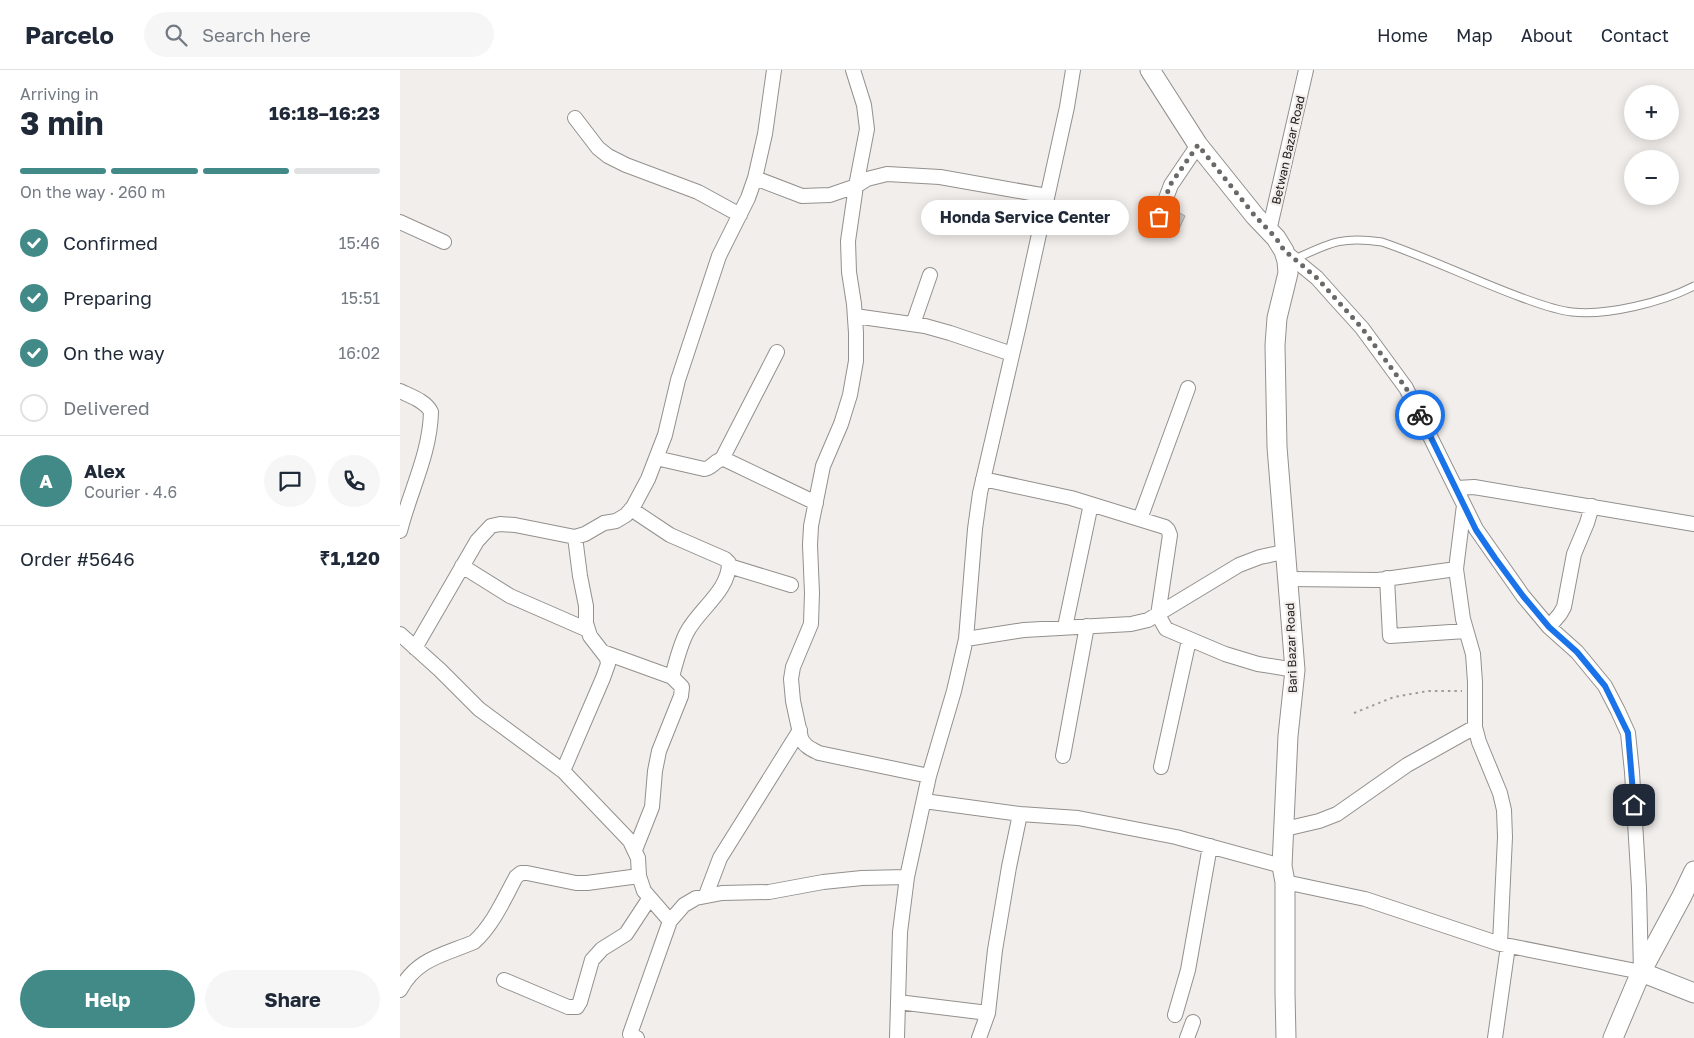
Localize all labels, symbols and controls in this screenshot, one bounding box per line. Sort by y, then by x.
search box [144,12,494,57]
text: Parcelo [25,20,114,49]
icon: search [162,21,190,49]
text: Search here [202,23,311,46]
text: Home [1377,24,1428,46]
text: Map [1456,24,1493,46]
text: About [1521,24,1573,46]
text: Contact [1601,24,1669,46]
text: Arriving in [20,84,99,104]
map controls [1624,85,1679,205]
button: + [1624,85,1679,140]
street label: Betwan Bazar Road [1268,94,1308,206]
text: 16:18–16:23 [269,101,380,124]
text: 3 min [20,104,104,142]
button: − [1624,150,1679,205]
text: On the way · 260 m [20,182,165,202]
pin [1138,196,1180,238]
callout: Honda Service Center [922,200,1129,234]
icon: bag [1145,203,1173,231]
text: Honda Service Center [940,207,1110,227]
icon: check [20,229,48,257]
text: Confirmed [63,231,158,254]
text: 15:46 [339,233,380,253]
icon: check [20,284,48,312]
text: Preparing [63,286,152,309]
text: 15:51 [341,288,380,308]
icon: check [20,339,48,367]
text: On the way [63,341,165,364]
text: 16:02 [339,343,380,363]
courier [1395,390,1445,440]
text: Delivered [63,396,150,419]
icon: bike [1406,401,1434,429]
button: chat [264,455,316,507]
button: phone [328,455,380,507]
text: Alex [84,459,125,482]
text: A [39,469,53,492]
text: Courier · 4.6 [84,482,177,502]
text: ₹1,120 [320,546,380,569]
text: Order #5646 [20,547,135,570]
street label: Bari Bazar Road [1282,603,1300,693]
pin [1613,784,1655,826]
icon: home [1620,791,1648,819]
button: Help [20,970,195,1028]
button: Share [205,970,380,1028]

